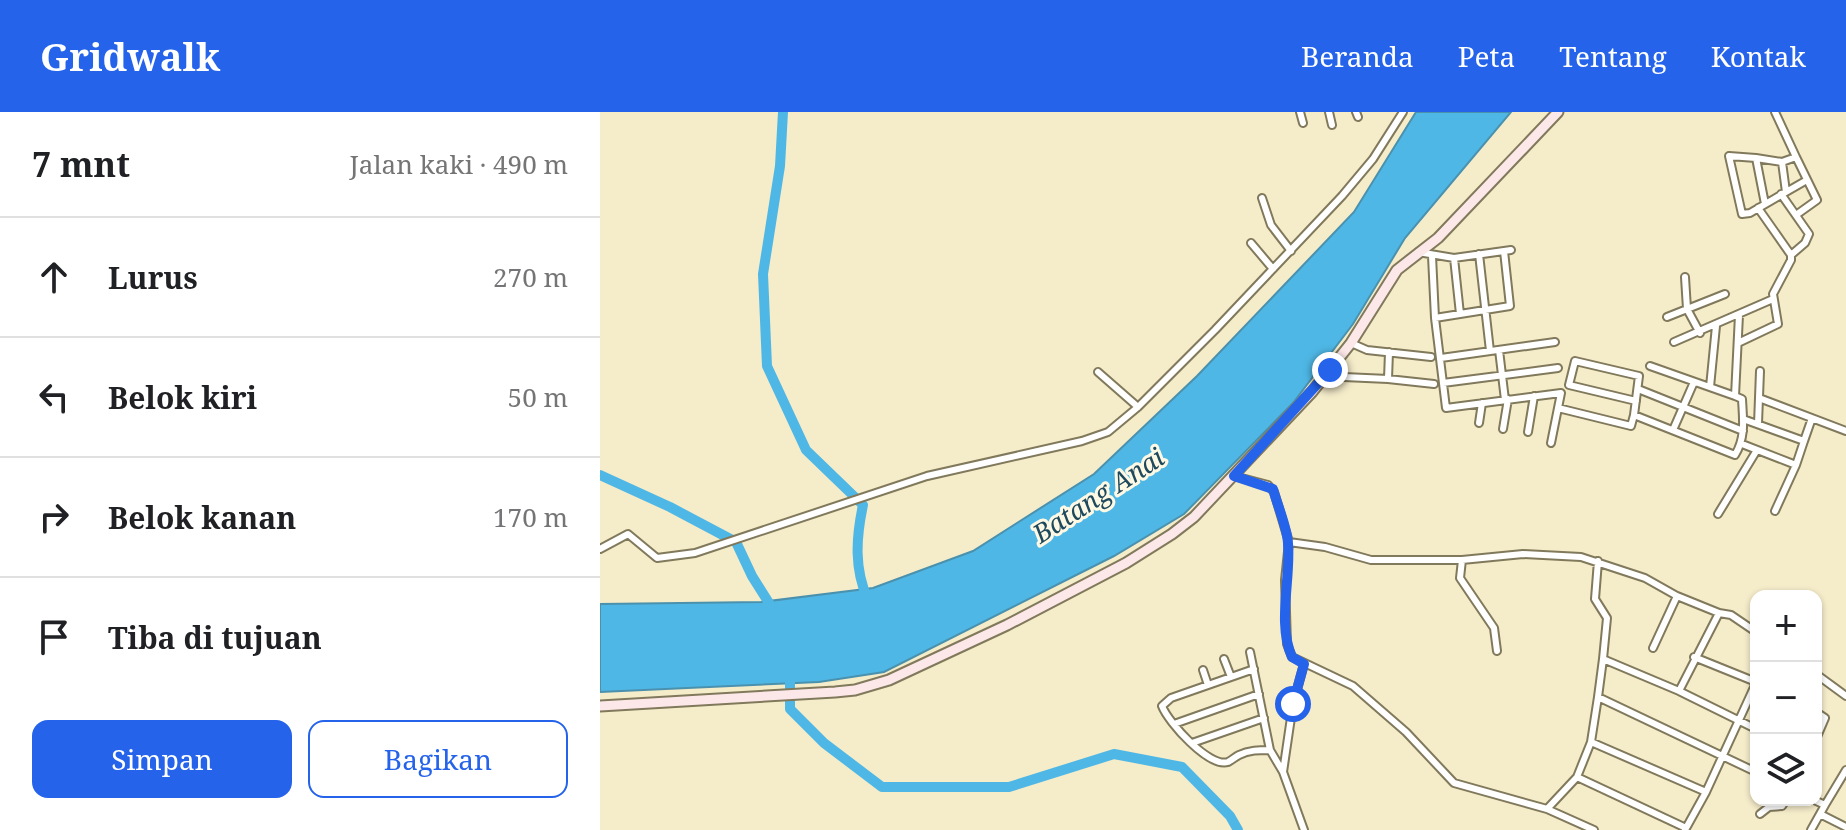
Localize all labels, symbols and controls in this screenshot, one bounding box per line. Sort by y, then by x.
text: Gridwalk [40,30,220,82]
text: Beranda [1301,37,1414,75]
text: Peta [1458,37,1515,75]
text: Tentang [1559,37,1667,75]
text: Kontak [1711,37,1806,75]
text: 7 mnt [32,141,130,187]
text: Jalan kaki · 490 m [350,146,568,182]
icon: ahead [32,255,76,299]
text: Lurus [108,257,198,298]
text: 270 m [493,259,568,295]
route end [1312,352,1348,388]
icon: left [32,375,76,419]
text: Belok kiri [108,377,257,418]
text: 50 m [508,379,568,415]
water label: Batang Anai [1024,439,1171,552]
icon: right [32,495,76,539]
text: Belok kanan [108,497,296,538]
text: 170 m [493,499,568,535]
map controls [1750,590,1822,806]
button: + [1750,590,1822,662]
icon: arrive [32,615,76,659]
text: Tiba di tujuan [108,617,322,658]
button: − [1750,662,1822,734]
route start [1275,686,1311,722]
button: Simpan [32,720,292,798]
button: Bagikan [308,720,568,798]
button: layers [1750,734,1822,806]

